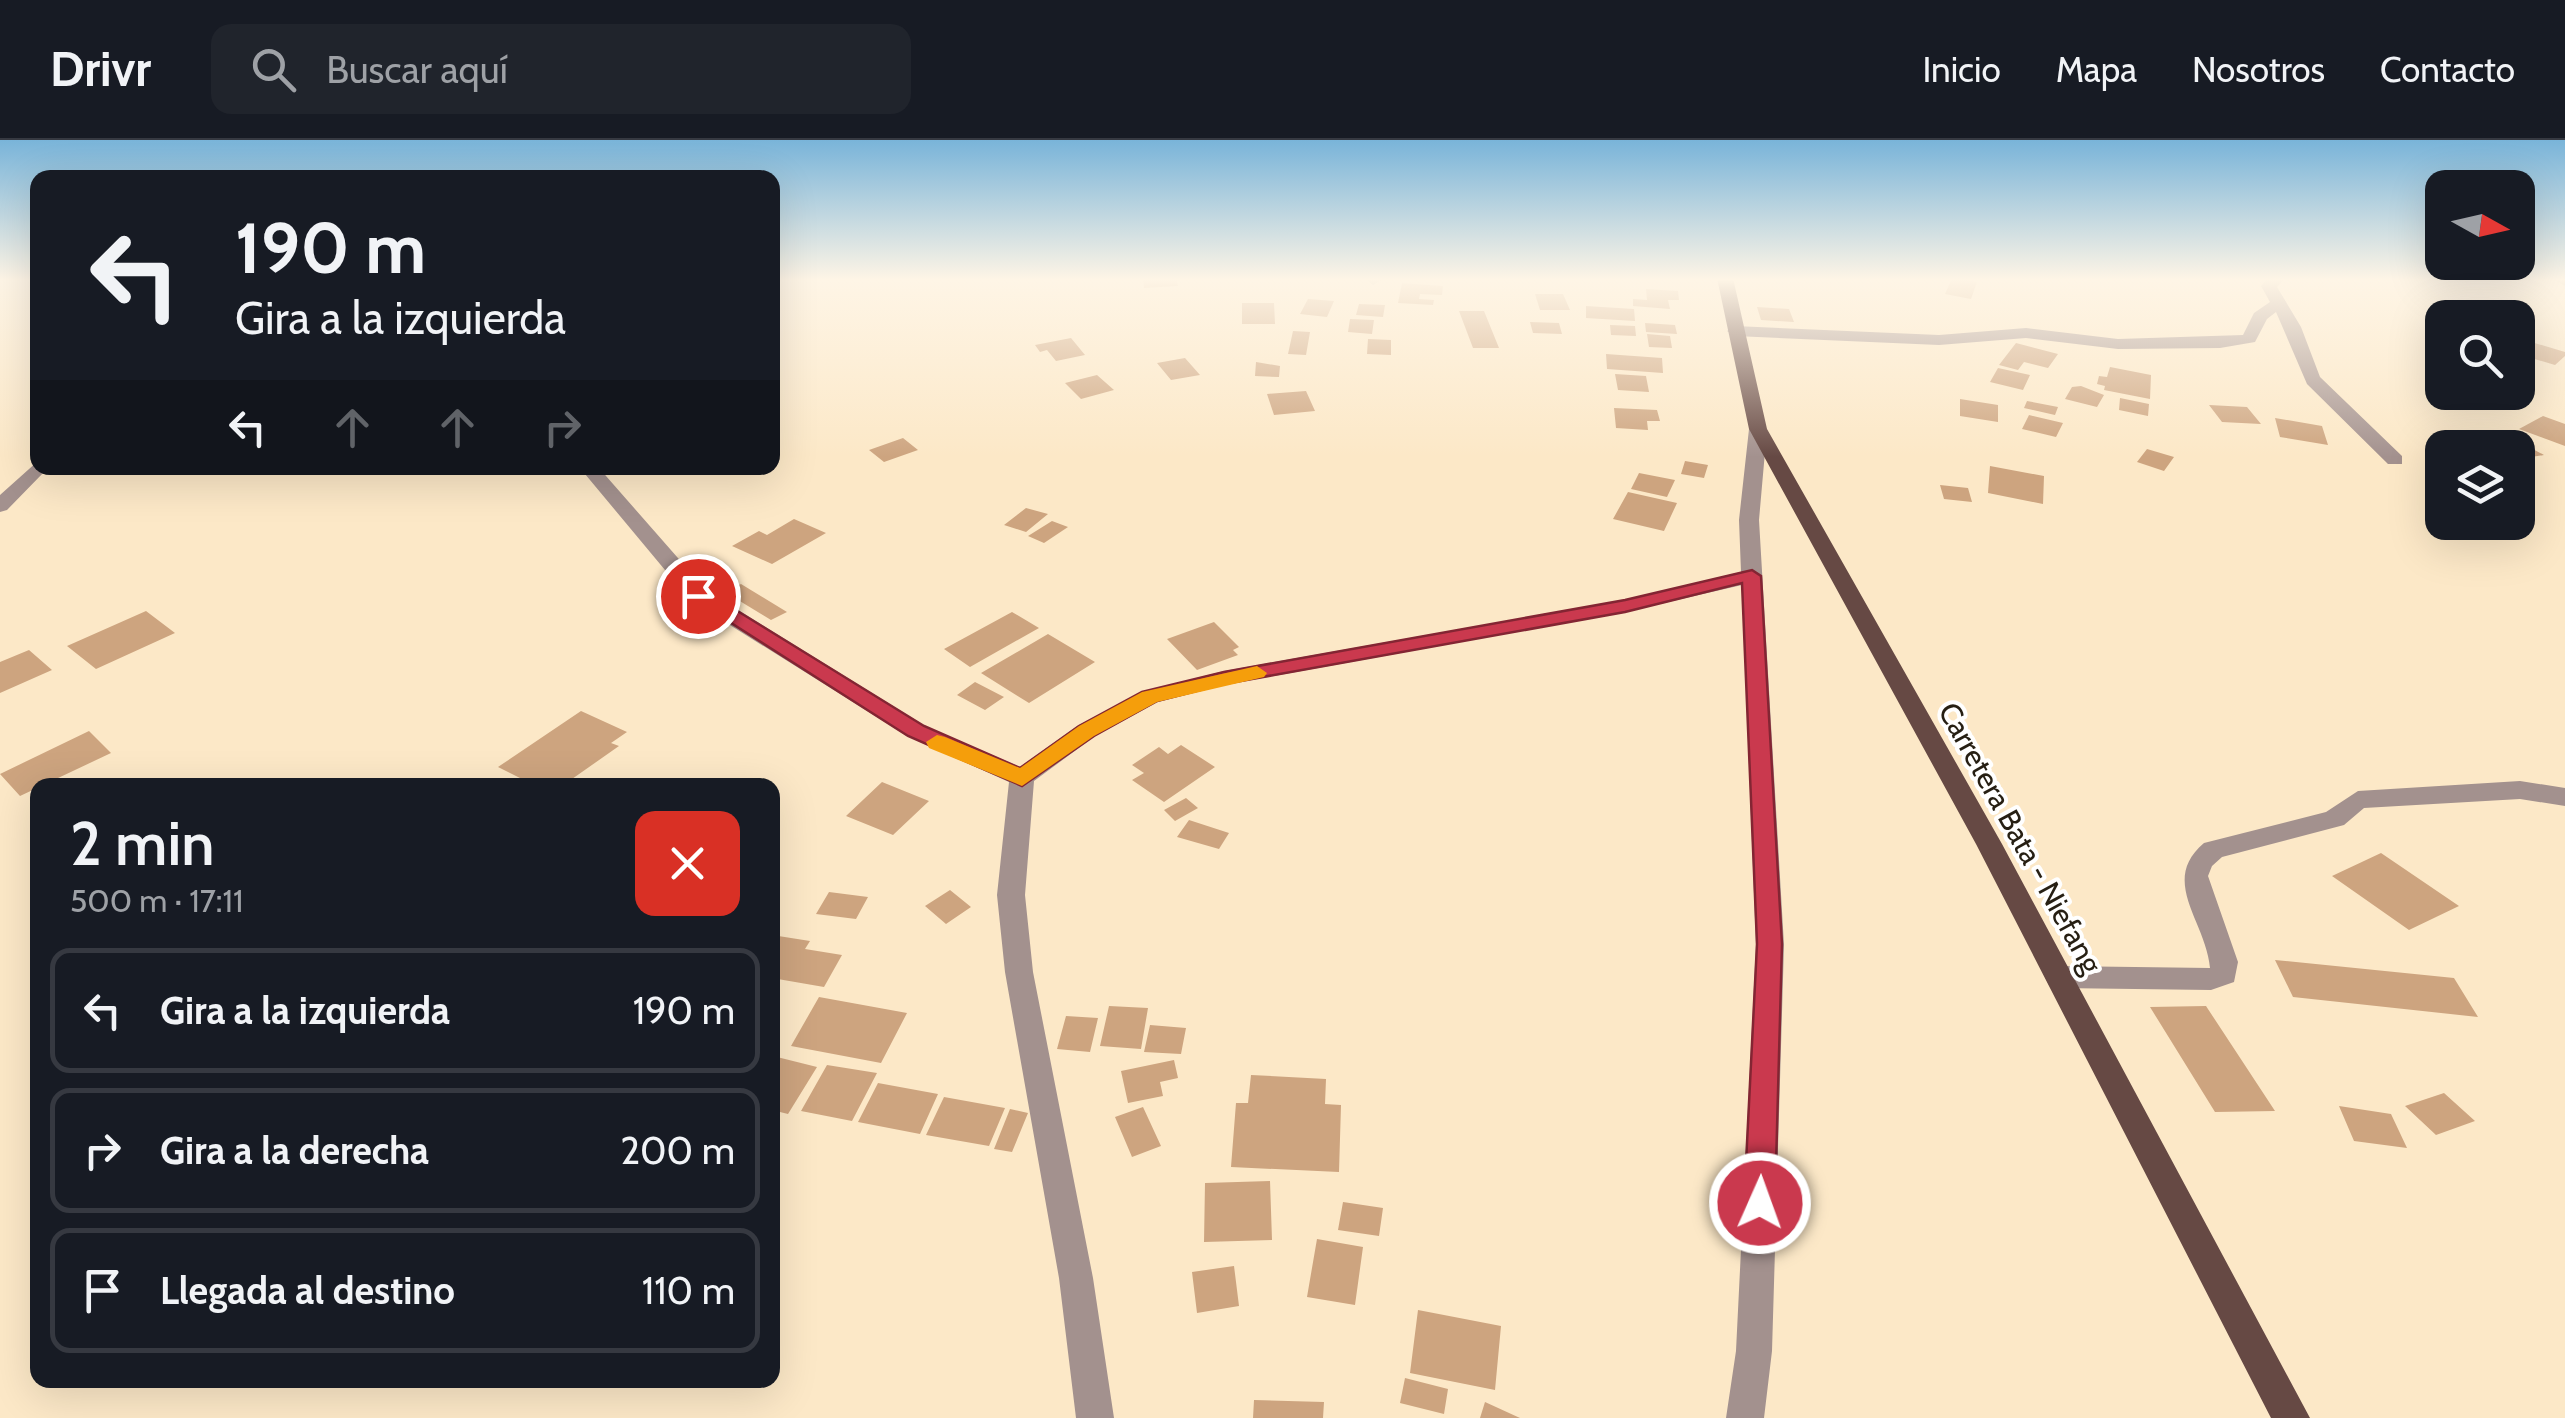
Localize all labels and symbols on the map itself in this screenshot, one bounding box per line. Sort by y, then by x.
north arrow [2425,170,2535,280]
pin [656,554,741,639]
street label: Carretera Bata - Niefang [1931,696,2111,980]
position arrow [1708,1151,1812,1255]

